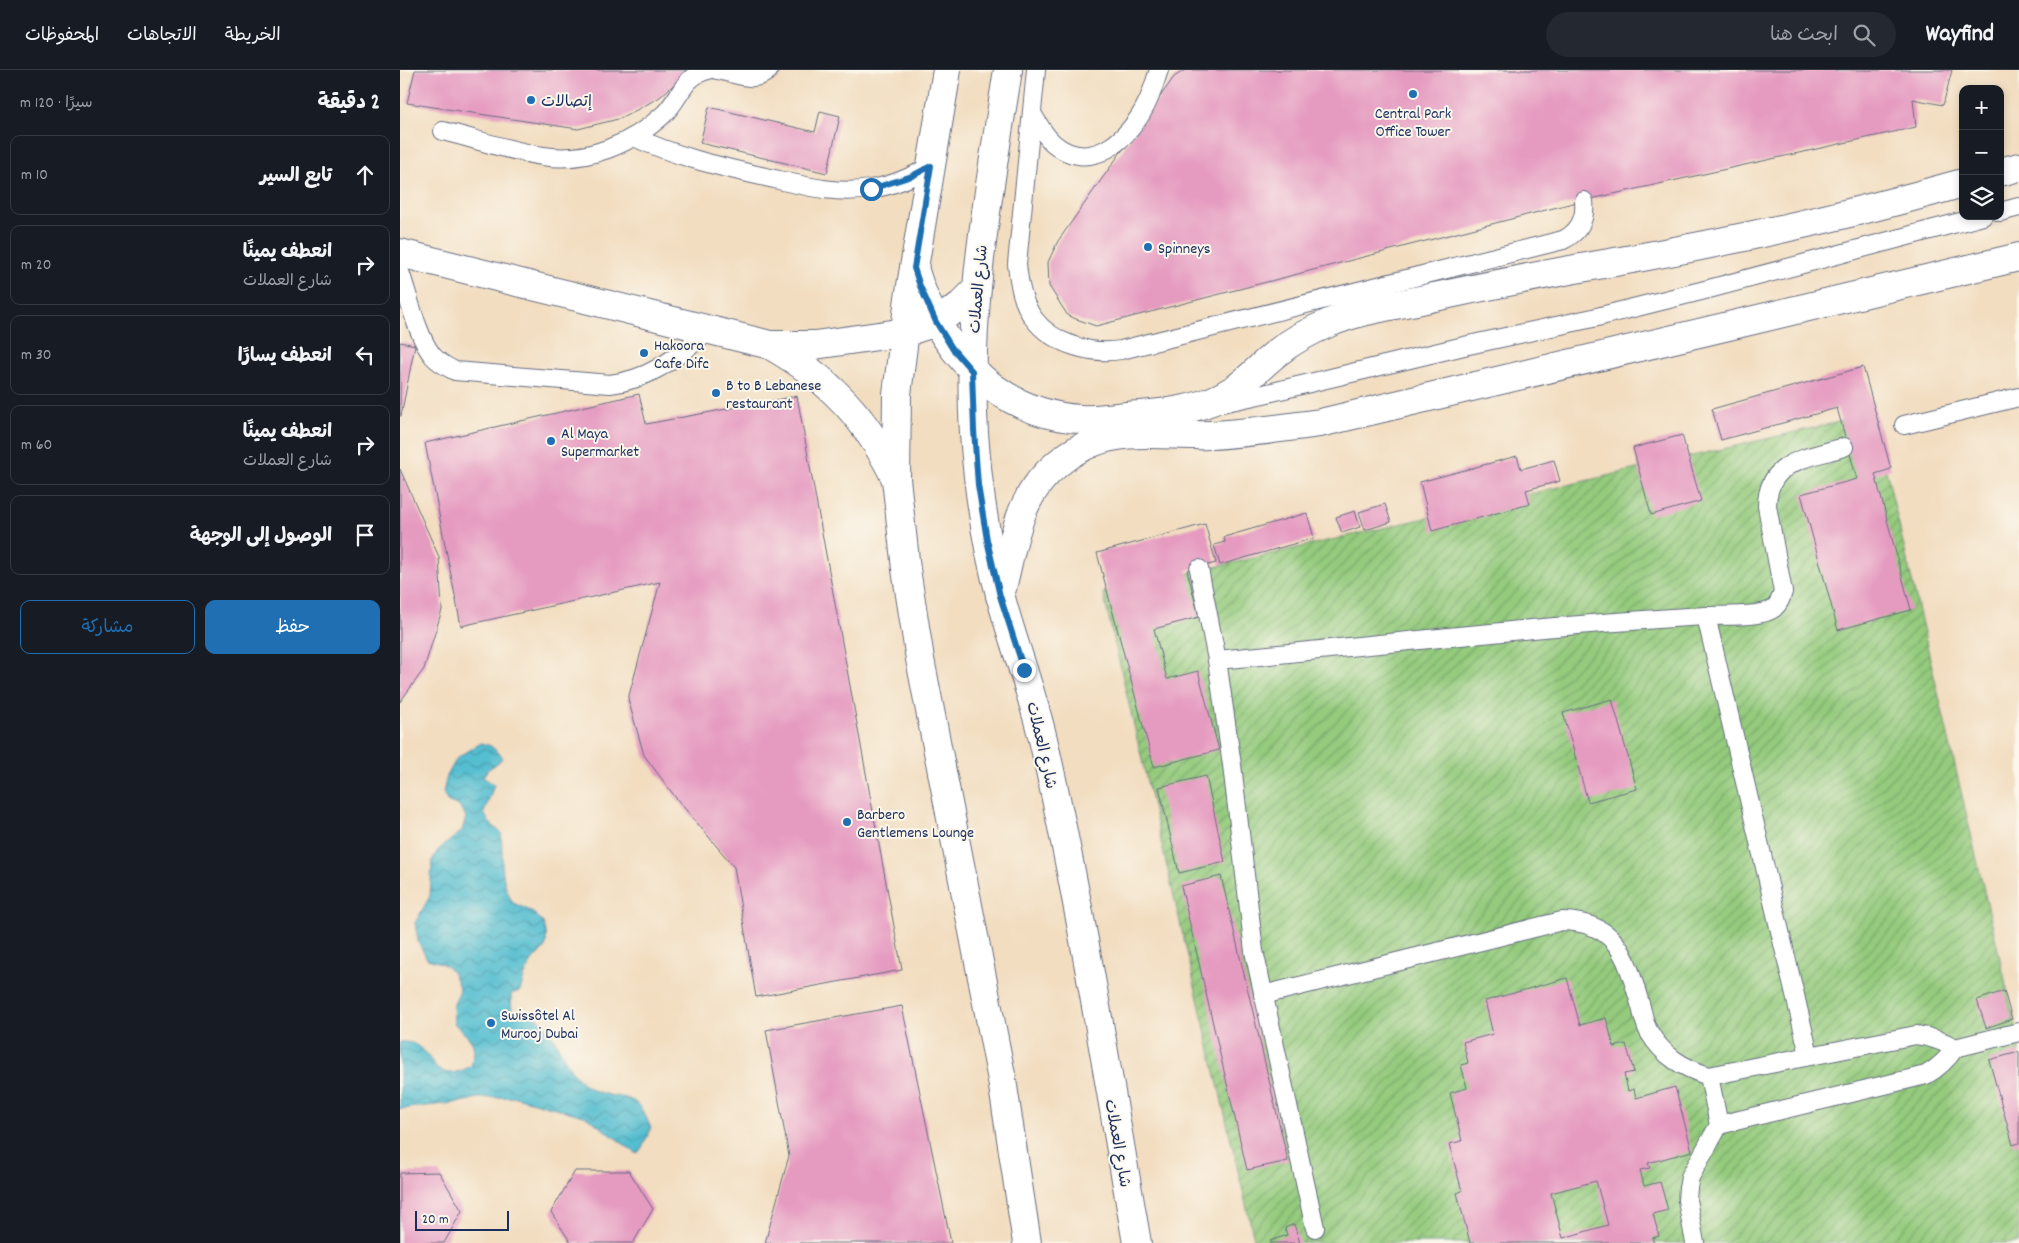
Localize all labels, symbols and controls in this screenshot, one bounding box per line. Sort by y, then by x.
search box [1546,12,1896,57]
text: Wayfind [1926,18,1994,52]
icon: search [1850,21,1878,49]
text: ابحث هنا [1770,23,1838,50]
text: المحفوظات [25,24,99,49]
text: الاتجاهات [127,24,197,49]
text: الخريطة [225,24,281,49]
map controls [1959,85,2004,220]
button: + [1959,85,2004,130]
marker: Central Park Office Tower [1407,88,1419,100]
text: 2 دقيقة [318,89,380,119]
place label: إتصالات [541,91,592,114]
text: سيرًا · 120 m [20,92,93,115]
marker: إتصالات [525,94,537,106]
place label: Central Park Office Tower [1375,103,1451,144]
button: − [1959,130,2004,175]
icon: ahead [351,161,379,189]
text: 10 m [21,164,48,187]
text: تابع السير [260,164,332,191]
button: layers [1959,175,2004,220]
route start [860,178,883,201]
place label: Spinneys [1158,238,1211,261]
text: انعطف يمينًا [243,240,332,267]
marker: Spinneys [1142,241,1154,253]
street label: شارع العملات [964,244,995,335]
icon: right [351,251,379,279]
text: 20 m [21,254,51,277]
text: شارع العملات [243,270,332,293]
place label: Hakoora Cafe Difc [654,335,709,376]
icon: left [351,341,379,369]
text: 30 m [21,344,52,367]
text: انعطف يسارًا [238,344,332,371]
marker: Hakoora Cafe Difc [638,347,650,359]
place label: B to B Lebanese restaurant [726,375,821,416]
marker: B to B Lebanese restaurant [710,387,722,399]
text: انعطف يمينًا [243,420,332,447]
place label: Al Maya Supermarket [561,423,639,464]
icon: right [351,431,379,459]
text: 60 m [21,434,52,457]
marker: Al Maya Supermarket [545,435,557,447]
text: شارع العملات [243,450,332,473]
icon: arrive [351,521,379,549]
text: الوصول إلى الوجهة [190,524,332,551]
button: مشاركة [20,600,195,654]
button: حفظ [205,600,380,654]
route end [1013,659,1036,682]
street label: شارع العملات [1019,700,1062,791]
place label: Barbero Gentlemens Lounge [857,804,974,845]
marker: Barbero Gentlemens Lounge [841,816,853,828]
place label: Swissôtel Al Murooj Dubai [501,1005,578,1046]
marker: Swissôtel Al Murooj Dubai [485,1017,497,1029]
street label: شارع العملات [1097,1098,1136,1189]
scale bar [415,1208,509,1231]
text: 20 m [422,1210,449,1230]

